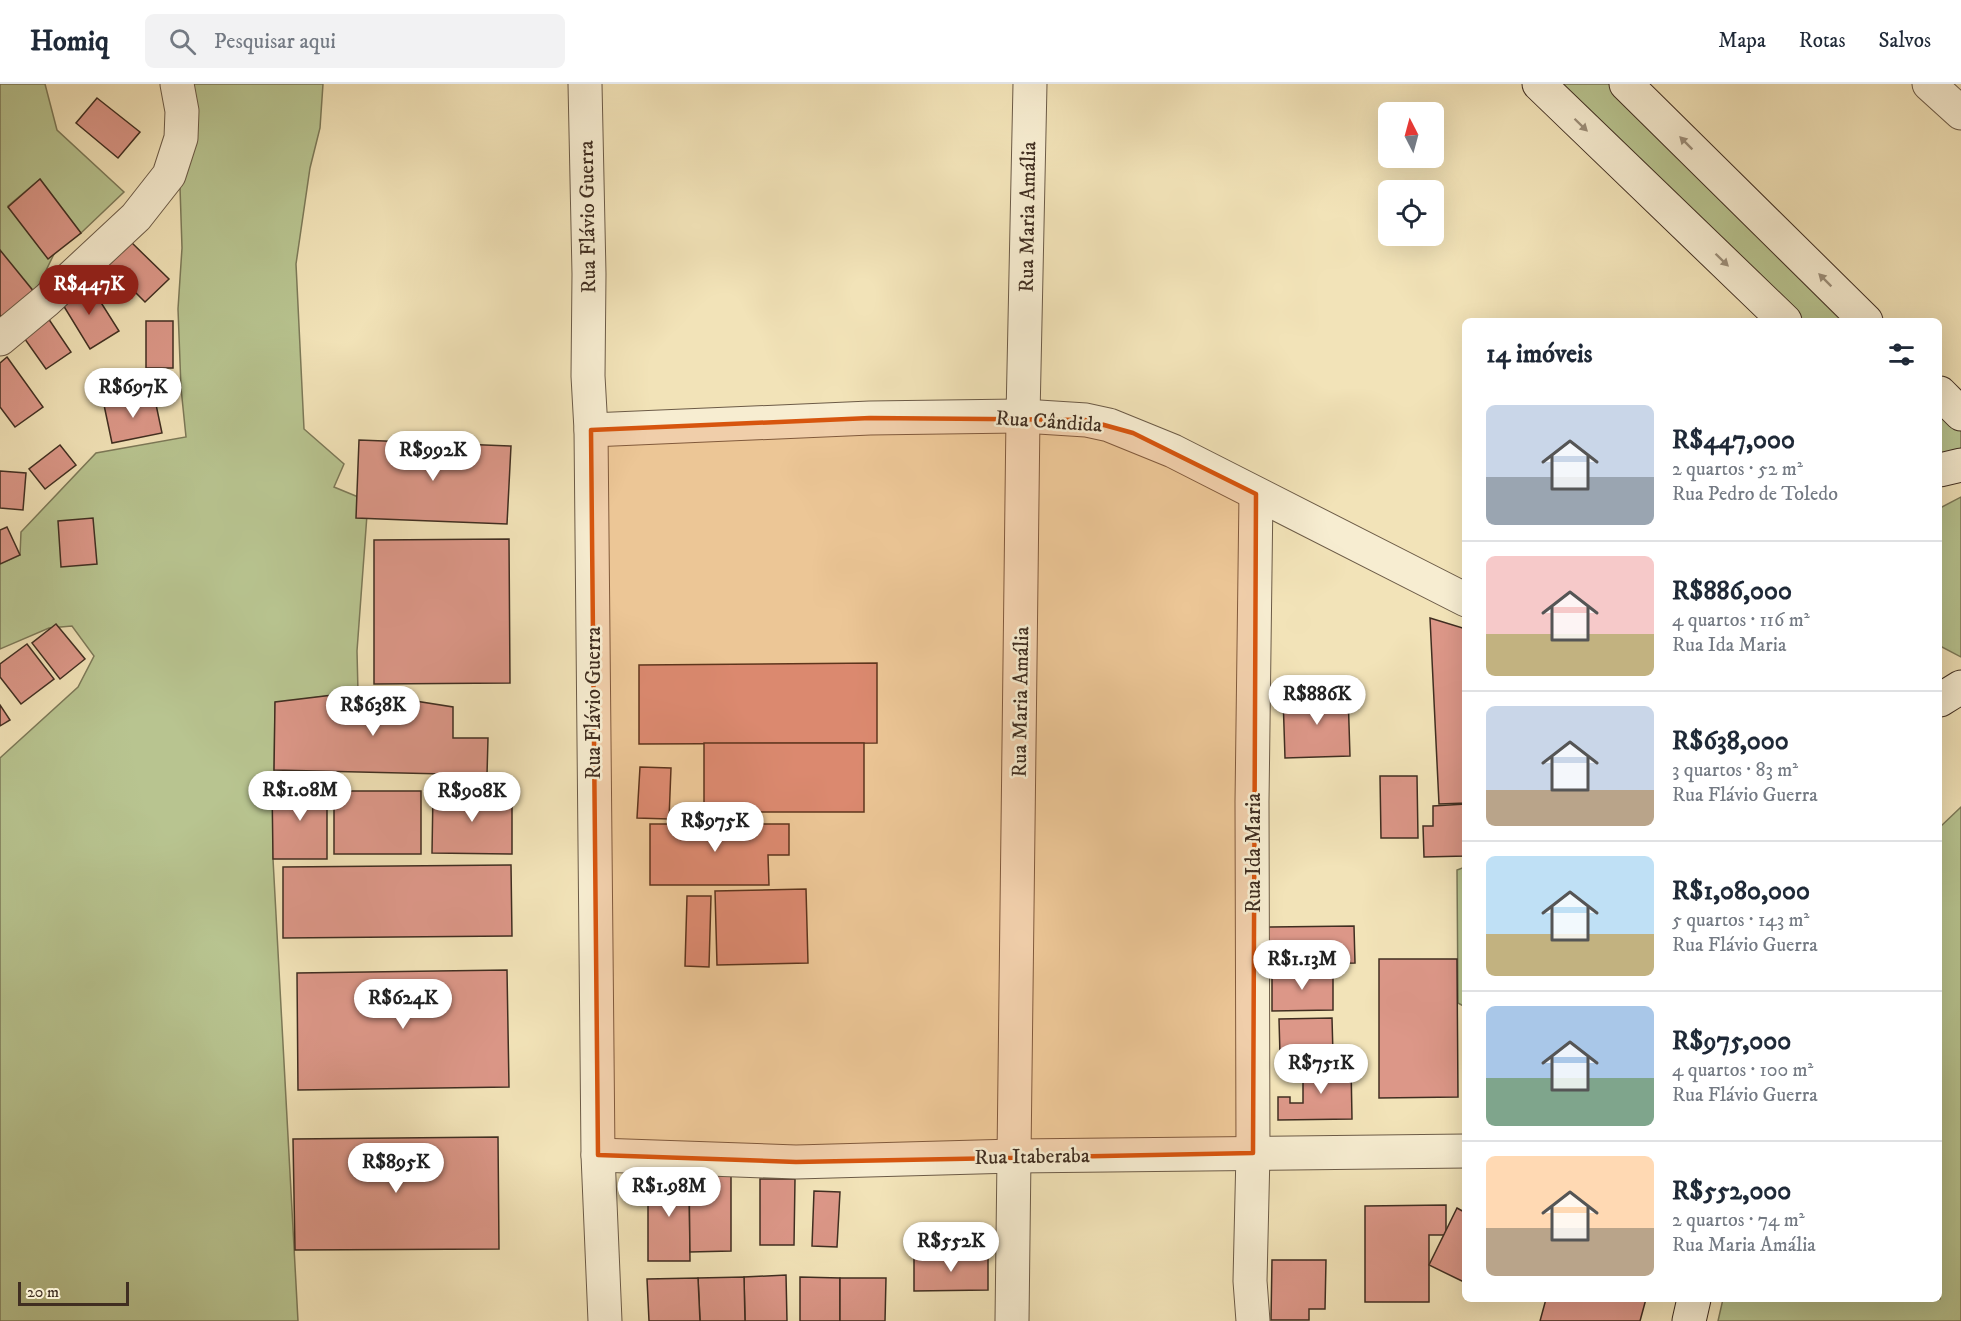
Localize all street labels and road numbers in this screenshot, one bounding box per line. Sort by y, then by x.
street label: Rua Flávio Guerra [574,140,602,294]
street label: Rua Maria Amália [1014,141,1042,293]
street label: Rua Cândida [995,405,1103,439]
street label: Rua Flávio Guerra [581,626,607,780]
street label: Rua Maria Amália [1007,626,1035,778]
street label: Rua Ida Maria [1241,793,1267,913]
street label: Rua Itaberaba [974,1143,1090,1171]

